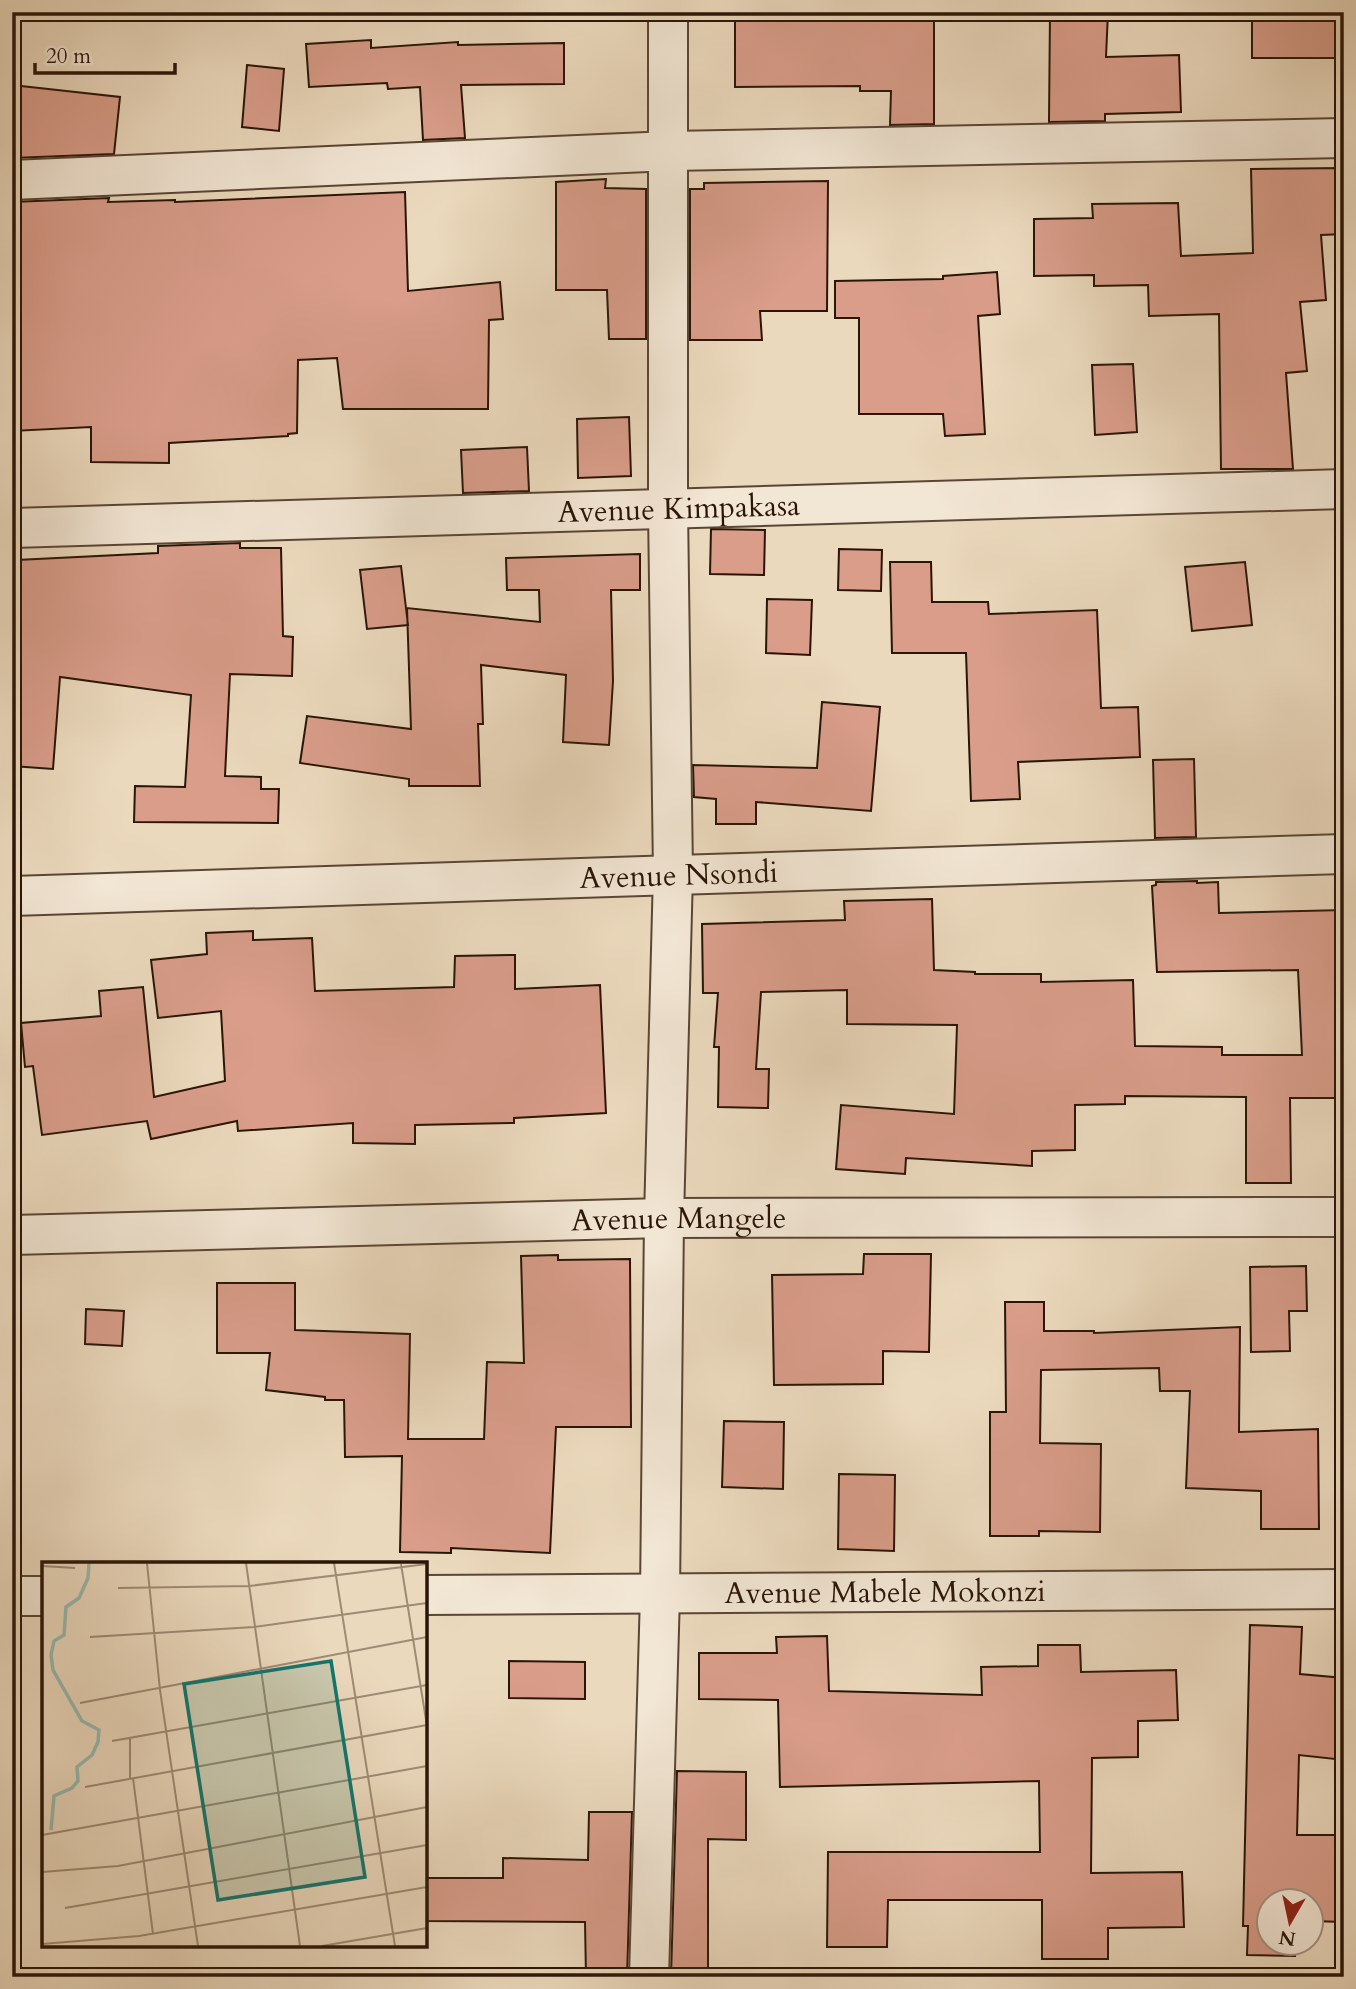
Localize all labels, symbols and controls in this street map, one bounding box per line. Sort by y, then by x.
scale bar [35,32,175,76]
text: 20 m [46,42,91,71]
street label: Avenue Kimpakasa [557,485,801,533]
street label: Avenue Nsondi [579,852,779,899]
street label: Avenue Mangele [571,1198,787,1241]
inset map [42,1562,427,1947]
street label: Avenue Mabele Mokonzi [724,1571,1046,1614]
north arrow [1254,1888,1324,1958]
text: N [1277,1924,1298,1952]

